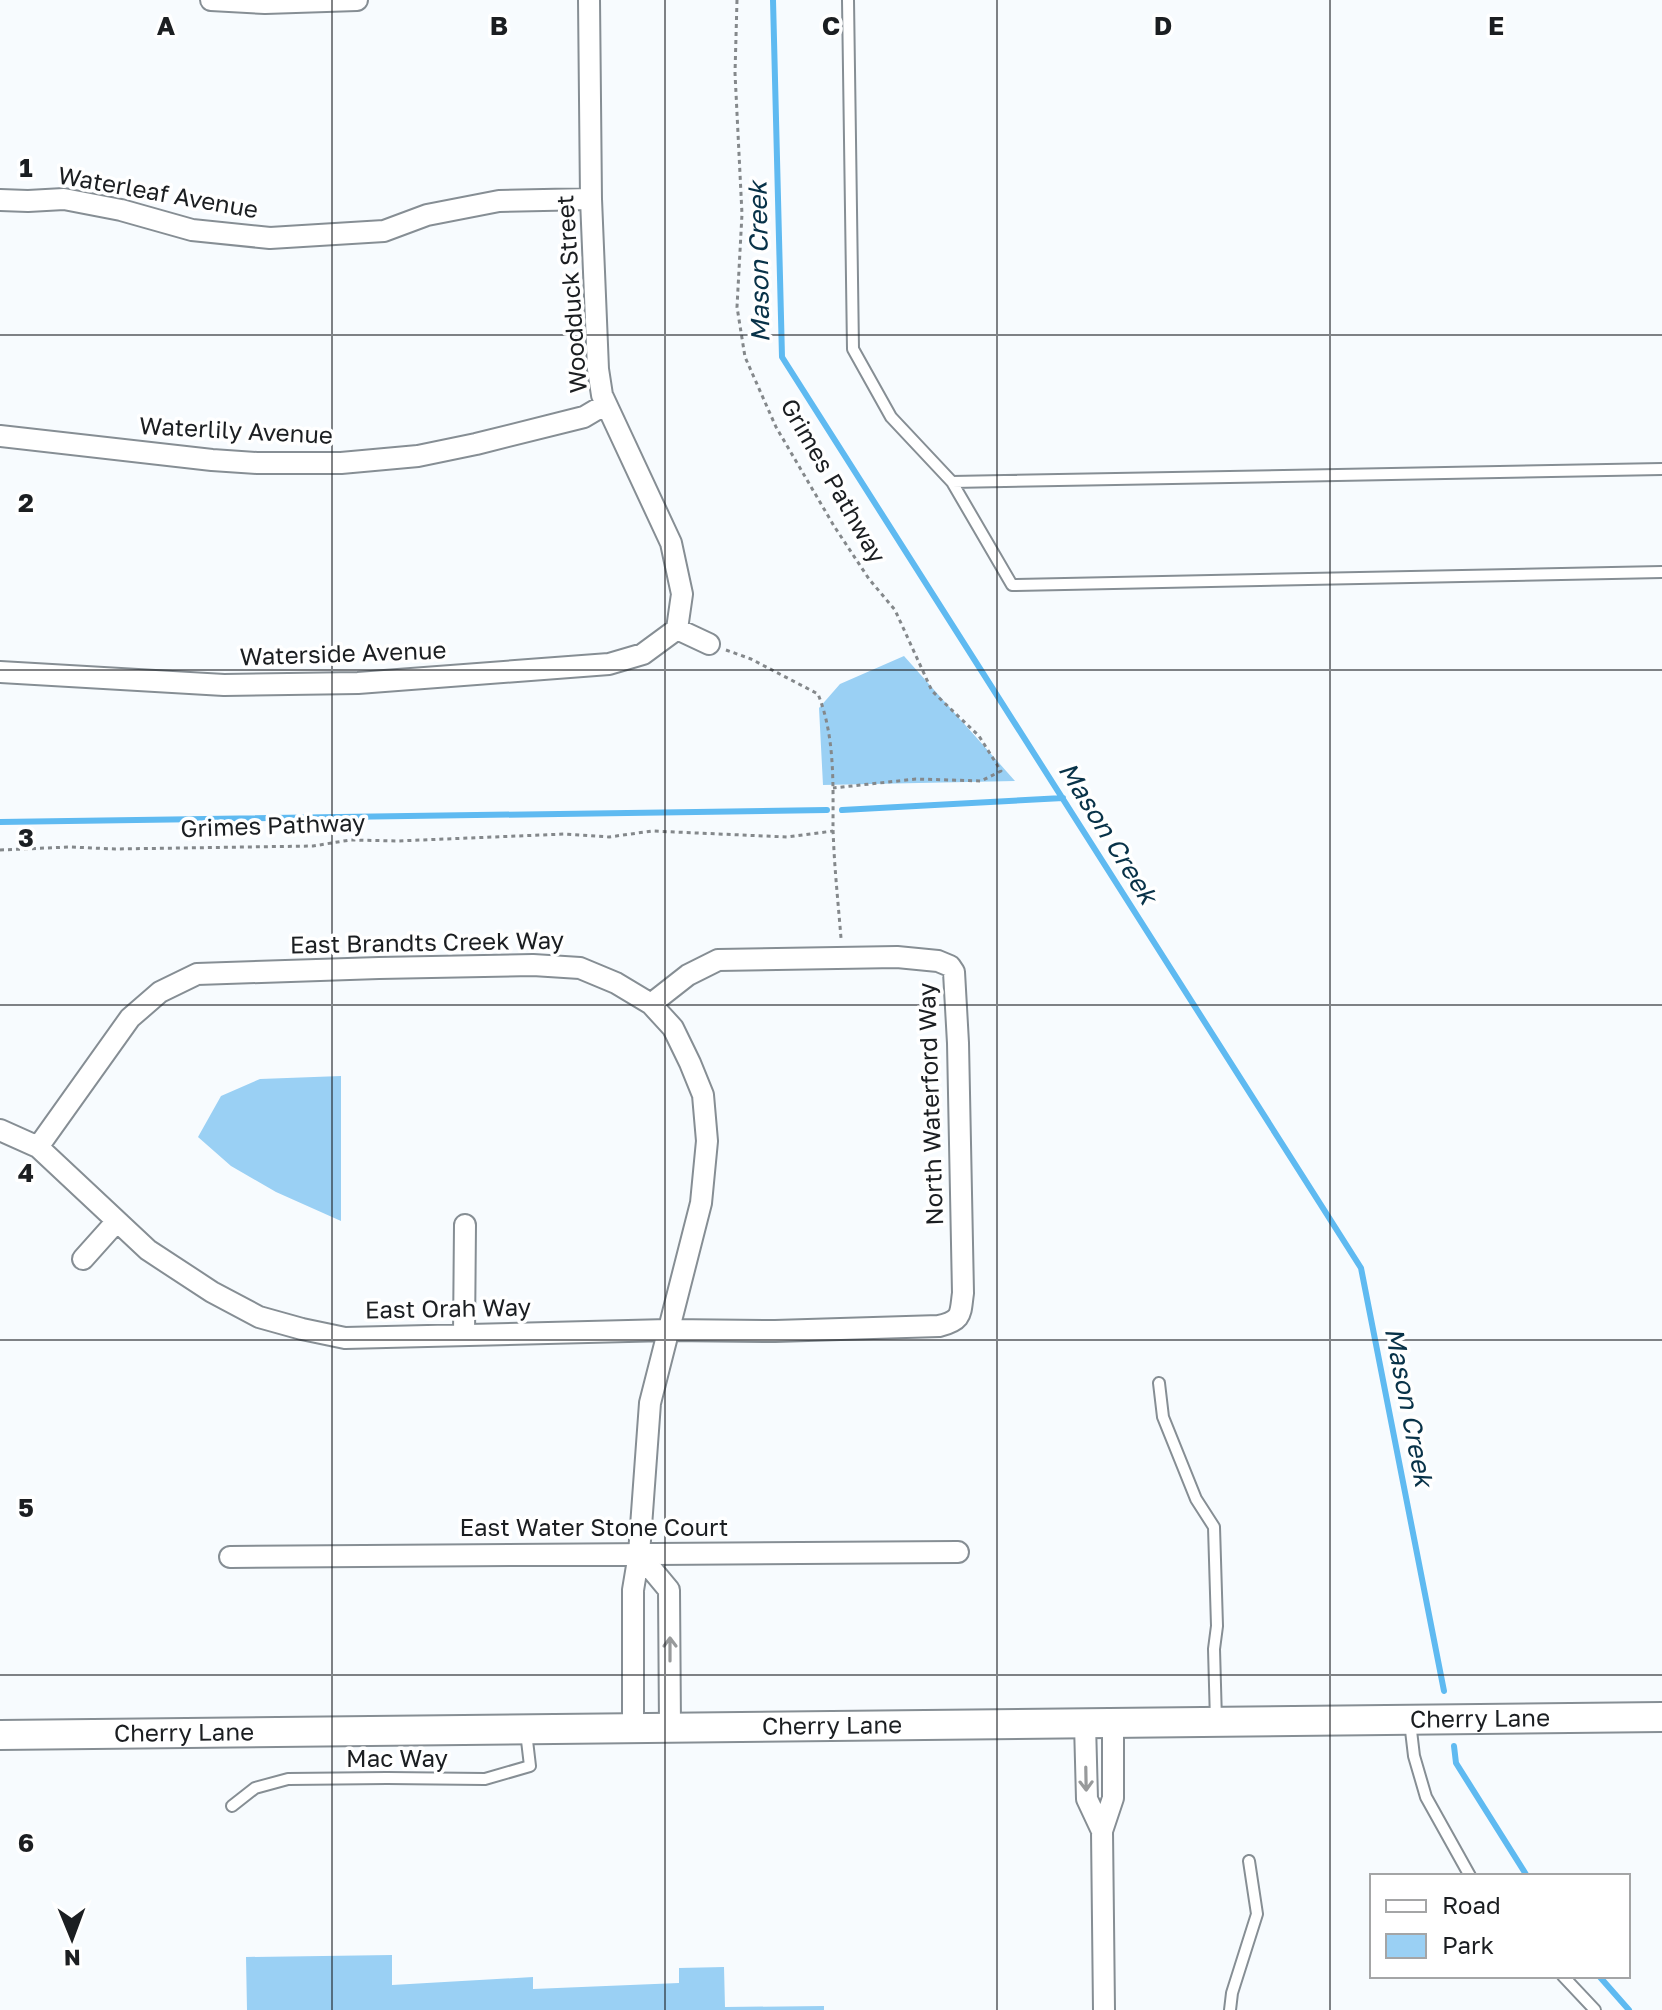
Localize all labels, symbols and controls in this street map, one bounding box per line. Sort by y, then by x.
text: A [157,10,176,41]
text: B [490,10,508,41]
text: C [822,10,840,41]
text: D [1154,10,1172,41]
text: E [1488,10,1504,41]
text: 1 [19,152,33,183]
street label: Waterleaf Avenue [56,160,261,223]
water label: Mason Creek [742,179,775,343]
street label: Woodduck Street [549,194,592,394]
street label: Grimes Pathway [775,393,893,568]
street label: Waterlily Avenue [139,410,334,449]
text: 2 [18,487,34,518]
street label: Waterside Avenue [239,634,447,671]
water label: Mason Creek [1053,756,1166,911]
street label: Grimes Pathway [180,807,366,842]
text: 3 [18,822,34,853]
street label: East Brandts Creek Way [290,925,564,958]
street label: North Waterford Way [911,982,948,1226]
text: 4 [18,1157,34,1188]
street label: East Orah Way [365,1292,531,1323]
water label: Mason Creek [1379,1325,1441,1491]
text: 5 [18,1492,34,1523]
street label: East Water Stone Court [460,1512,728,1541]
one-way arrow [662,1636,678,1663]
street label: Cherry Lane [1410,1702,1550,1733]
street label: Cherry Lane [762,1709,902,1740]
street label: Cherry Lane [114,1716,254,1747]
street label: Mac Way [346,1743,448,1772]
one-way arrow [1079,1765,1094,1792]
text: 6 [18,1827,34,1858]
legend [1370,1874,1630,1978]
text: Road [1442,1890,1501,1919]
north arrow [32,1898,112,1978]
text: Park [1442,1930,1494,1959]
text: N [64,1945,81,1972]

